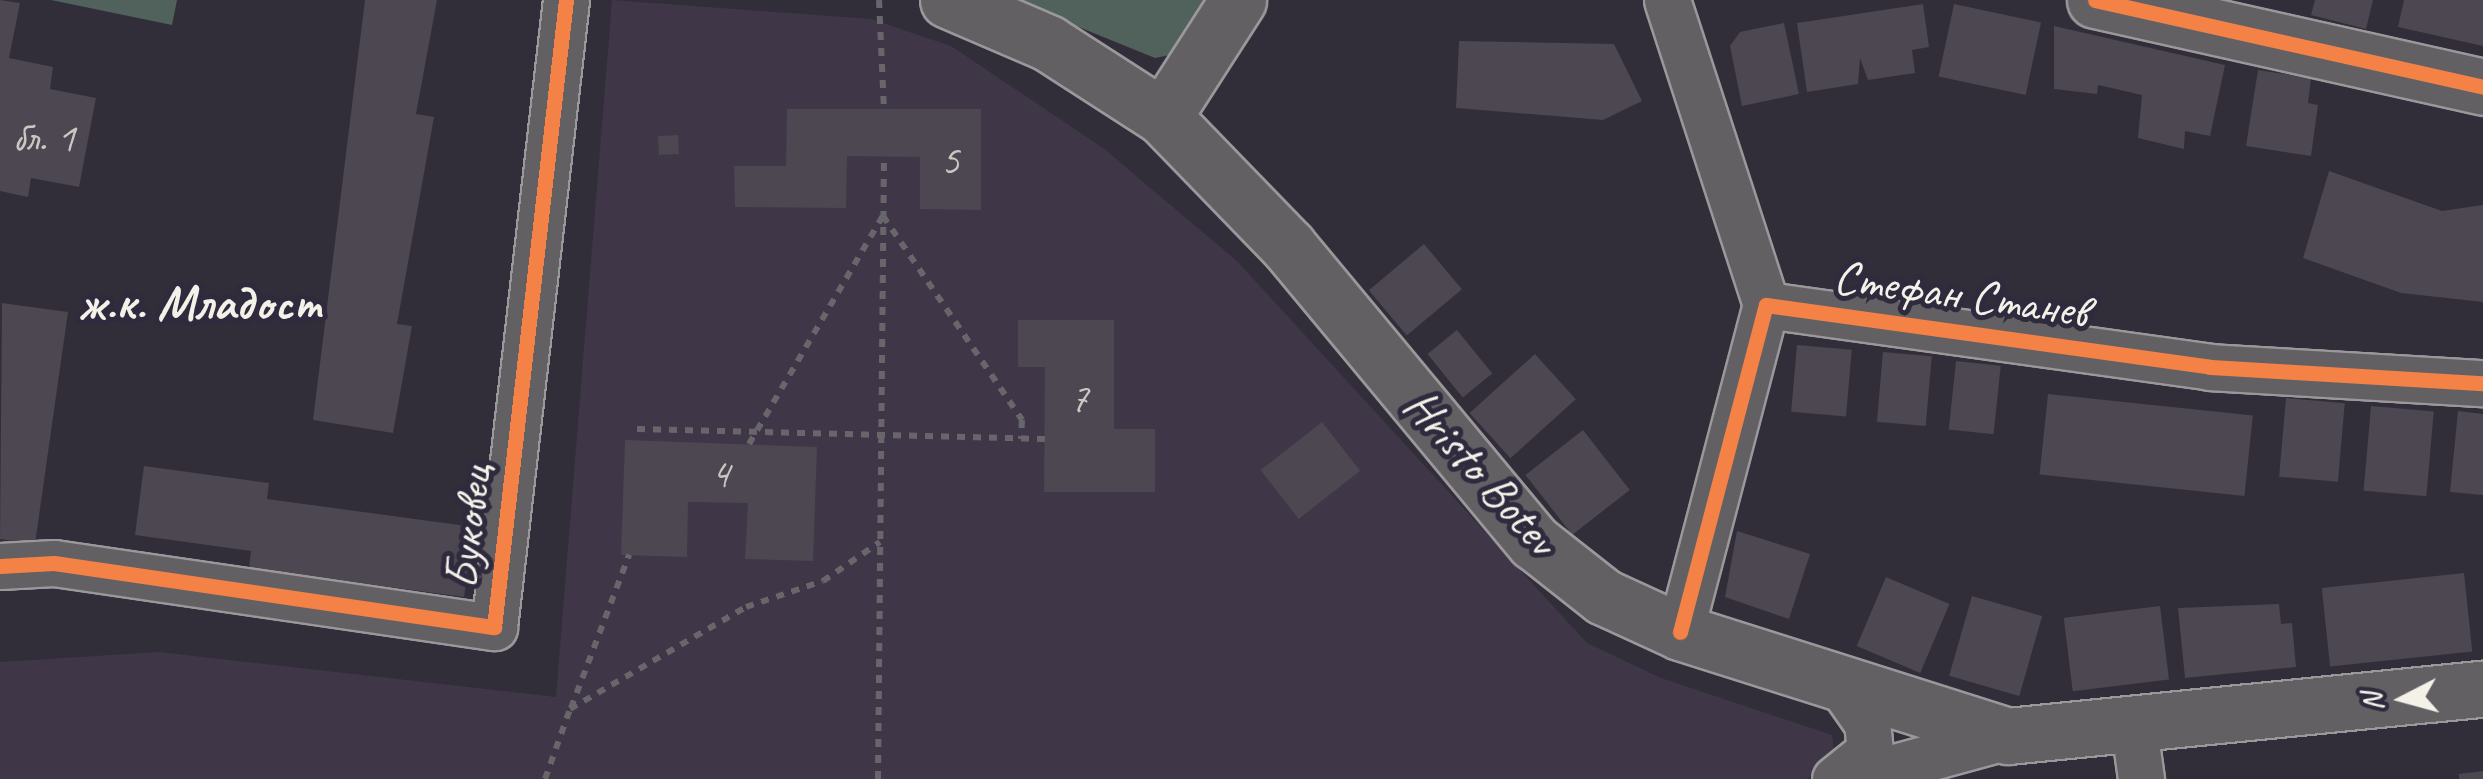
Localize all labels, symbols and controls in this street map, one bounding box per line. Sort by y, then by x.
house number: бл. 1 [13,113,75,163]
house number: 5 [941,136,959,186]
street label: Стефан Станев [1829,248,2093,340]
district label: ж.к. Младост [78,273,320,333]
house number: 7 [1070,373,1088,423]
street label: Hristo Botev [1391,377,1571,567]
house number: 4 [711,449,729,499]
street label: Буковец [432,462,504,592]
north arrow [2353,649,2453,749]
text: N [2354,692,2391,713]

